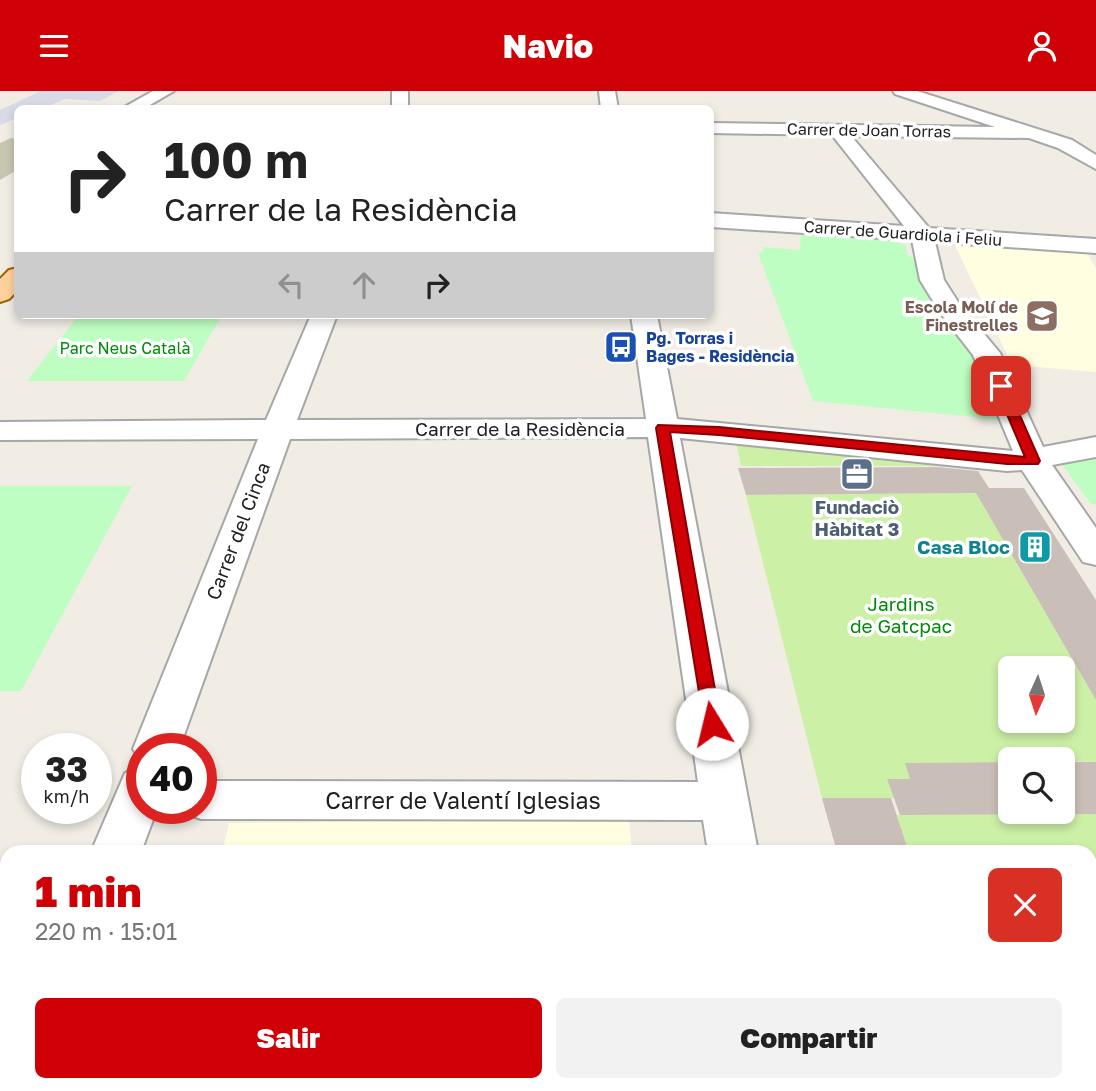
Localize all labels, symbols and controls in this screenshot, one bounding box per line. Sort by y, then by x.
icon: menu [35,27,73,65]
text: Navio [503,27,593,65]
icon: person [1023,27,1061,65]
street label: Carrer de Joan Torras [787,119,951,141]
text: 100 m [164,130,308,189]
icon: right [49,133,140,224]
text: Carrer de la Residència [164,190,518,228]
street label: Carrer de Guardiola i Feliu [803,216,1003,250]
icon: left [272,266,310,304]
icon: ahead [345,266,383,304]
icon: right [418,266,456,304]
place label: Escola Molí de Finestrelles [905,297,1018,335]
school or university icon: Escola Molí de Finestrelles [1023,297,1061,335]
bus stop icon: Pg. Torras i Bages - Residència [602,328,640,366]
place label: Pg. Torras i Bages - Residència [646,328,794,366]
park label: Parc Neus Català [59,338,191,358]
pin [971,356,1031,416]
icon: arrive [982,367,1020,405]
street label: Carrer de la Residència [415,417,625,440]
office icon: Fundaciò Hàbitat 3 [838,455,876,493]
street label: Carrer del Cinca [201,459,274,603]
place label: Fundaciò Hàbitat 3 [815,495,899,540]
building icon: Casa Bloc [1016,528,1054,566]
place label: Casa Bloc [917,535,1010,558]
park label: Jardins de Gatcpac [850,592,952,637]
north arrow [998,656,1074,733]
map controls [998,656,1075,824]
position arrow [675,687,749,761]
speed limit sign: 40 [126,733,217,824]
button: search [998,747,1075,824]
text: 33 [45,748,88,790]
text: km/h [44,785,89,807]
street label: Carrer de Valentí Iglesias [325,786,601,814]
text: 1 min [35,866,142,916]
button: close [988,868,1062,942]
text: 220 m · 15:01 [35,917,177,945]
button: Salir [35,998,542,1078]
button: Compartir [556,998,1062,1078]

